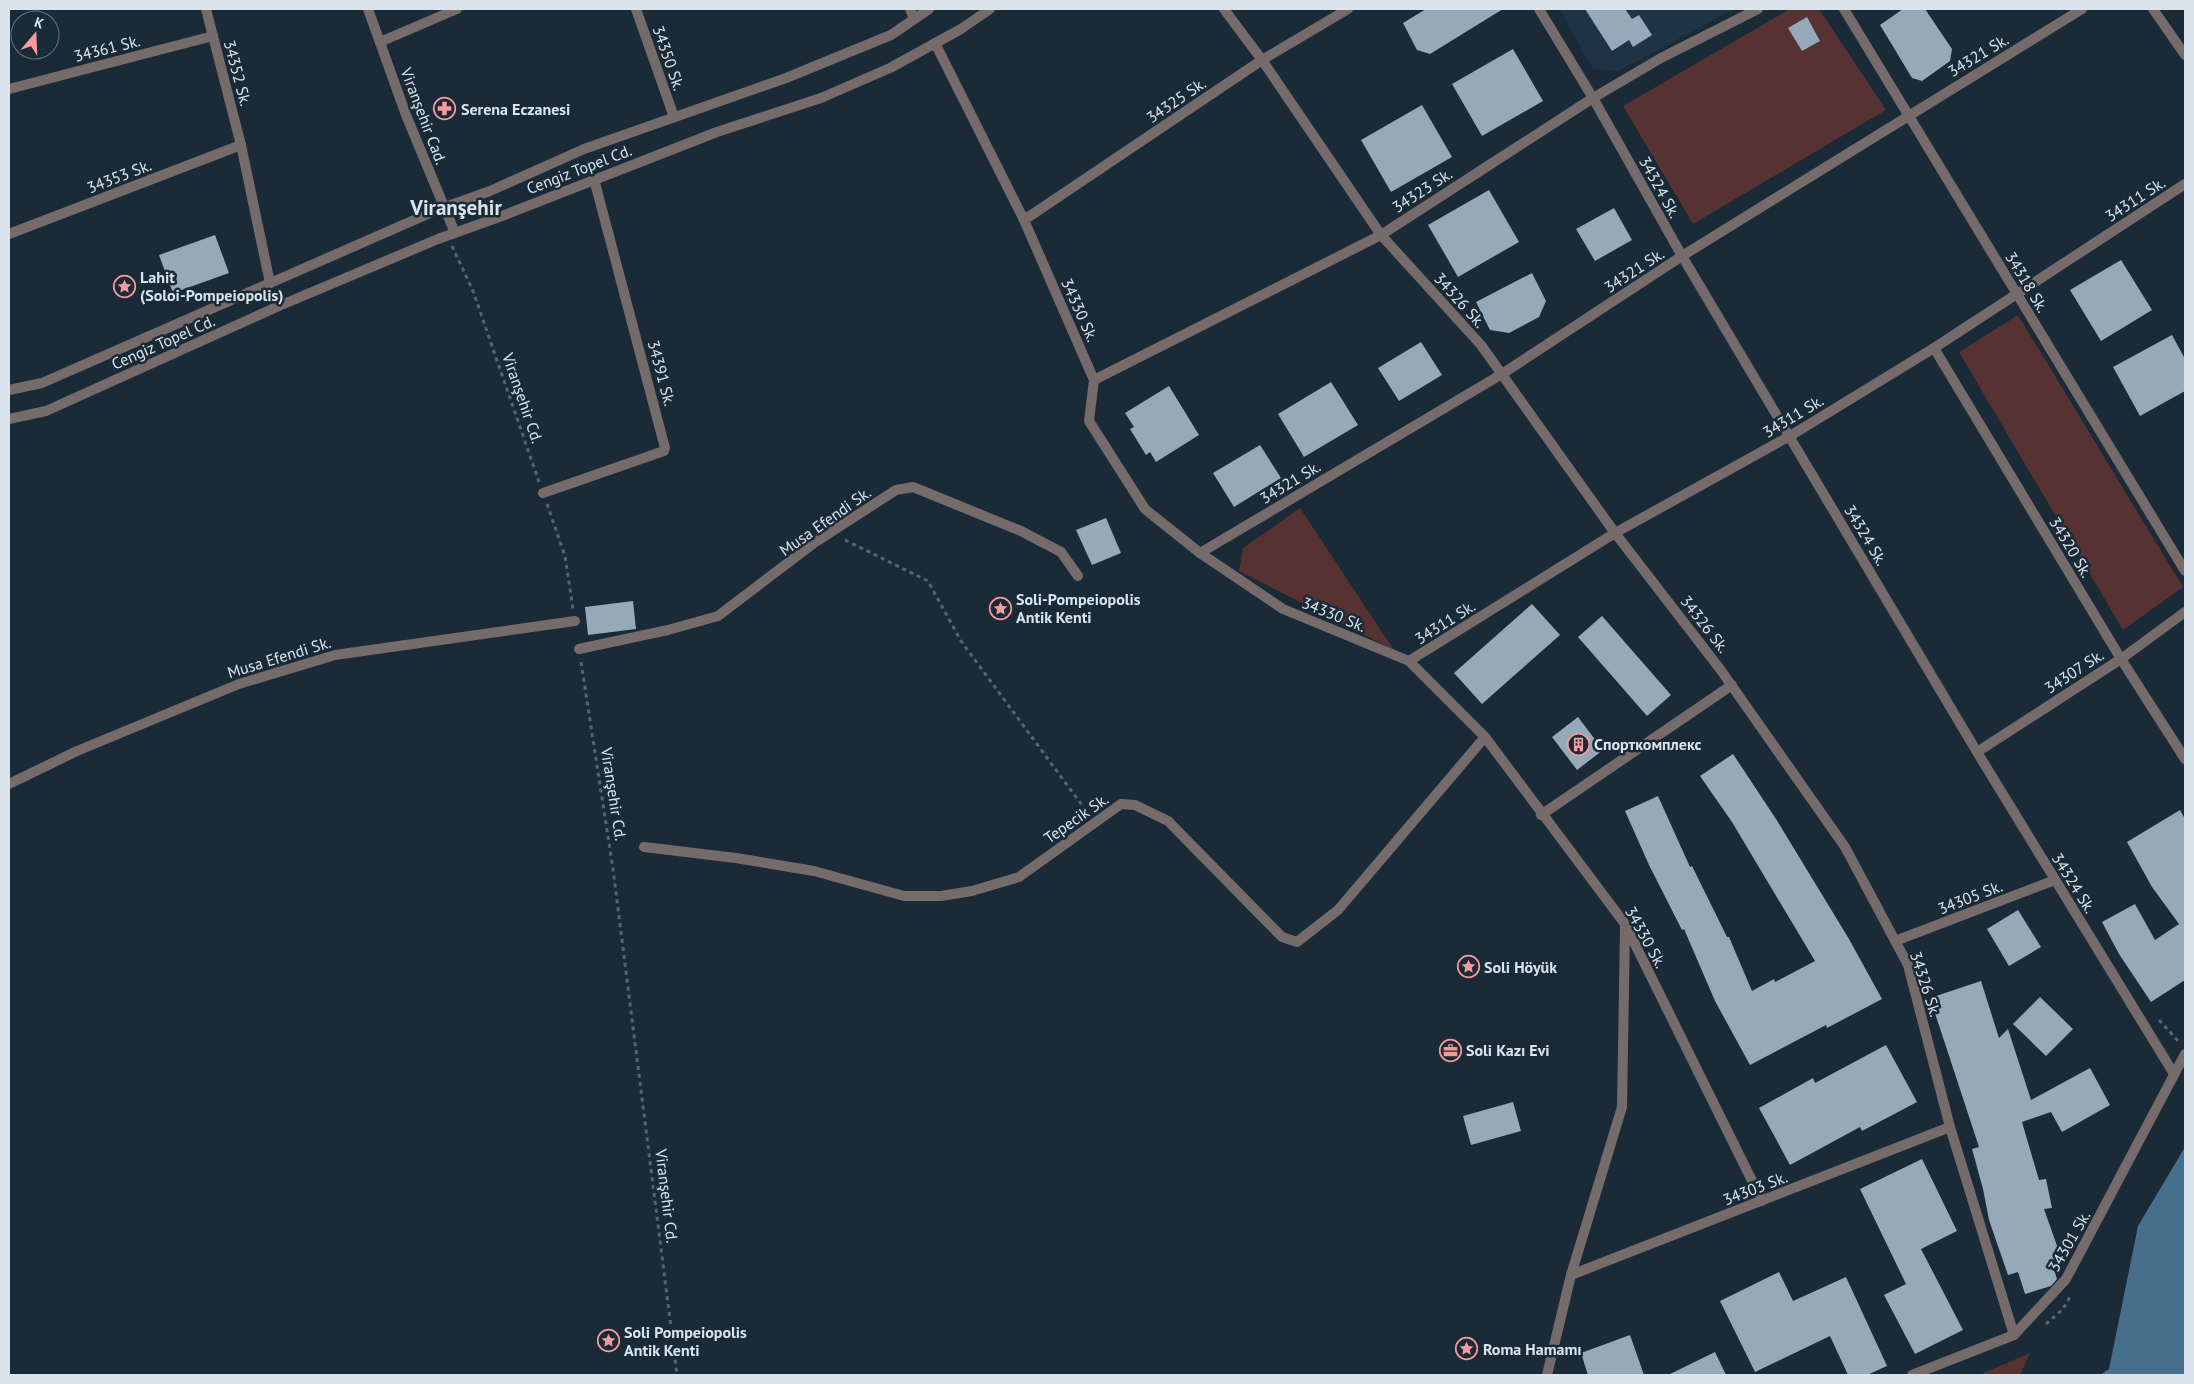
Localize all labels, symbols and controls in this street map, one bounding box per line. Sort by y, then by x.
north arrow [10,10,60,60]
text: K [32,13,47,33]
street label: 34350 Sk. [649,23,689,93]
street label: 34321 Sk. [1944,29,2012,81]
street label: 34361 Sk. [72,30,142,66]
street label: 34352 Sk. [220,38,256,108]
street label: Viranşehir Cad. [396,64,452,167]
street label: 34325 Sk. [1142,73,1210,127]
pharmacy icon: Serena Eczanesi [433,97,457,121]
place label: Serena Eczanesi [461,99,570,119]
street label: Cengiz Topel Cd. [524,140,634,198]
street label: 34324 Sk. [1635,153,1685,221]
street label: 34353 Sk. [84,155,154,197]
street label: 34323 Sk. [1388,163,1456,217]
street label: 34311 Sk. [2101,172,2169,226]
district label: Viranşehir [409,194,502,221]
street label: 34321 Sk. [1600,243,1668,297]
street label: 34318 Sk. [2001,248,2053,316]
place label: Lahit (Soloi-Pompeiopolis) [140,267,284,305]
street label: 34326 Sk. [1430,268,1490,332]
place icon: Lahit (Soloi-Pompeiopolis) [112,274,136,298]
street label: 34330 Sk. [1057,275,1103,345]
street label: Cengiz Topel Cd. [108,310,218,374]
street label: 34391 Sk. [644,338,680,408]
street label: Viranşehir Cd. [498,349,548,446]
street label: 34311 Sk. [1759,390,1827,442]
street label: 34321 Sk. [1256,456,1324,508]
street label: Musa Efendi Sk. [775,482,875,560]
street label: 34324 Sk. [1840,501,1892,569]
street label: 34320 Sk. [2045,513,2097,581]
place label: Soli-Pompeiopolis Antik Kenti [1016,589,1141,627]
street label: 34326 Sk. [1676,591,1734,657]
street label: 34330 Sk. [1299,592,1369,636]
place icon: Soli-Pompeiopolis Antik Kenti [988,596,1012,620]
street label: 34311 Sk. [1411,596,1479,648]
street label: Musa Efendi Sk. [225,632,333,682]
street label: 34307 Sk. [2041,644,2107,698]
building icon: Спорткомплекс [1566,732,1590,756]
place label: Спорткомплекс [1594,734,1702,754]
street label: Viranşehir Cd. [597,745,631,842]
street label: Tepecik Sk. [1040,789,1112,847]
street label: 34324 Sk. [2048,849,2100,917]
street label: 34305 Sk. [1935,876,2005,918]
street label: 34330 Sk. [1621,903,1671,971]
street label: 34326 Sk. [1906,949,1946,1019]
place icon: Soli Höyük [1456,955,1480,979]
place label: Soli Höyük [1484,957,1557,977]
office icon: Soli Kazı Evi [1438,1038,1462,1062]
place label: Soli Kazı Evi [1466,1040,1550,1060]
street label: Viranşehir Cd. [651,1147,683,1244]
street label: 34303 Sk. [1720,1167,1790,1209]
street label: 34301 Sk. [2043,1207,2095,1275]
place label: Soli Pompeiopolis Antik Kenti [624,1322,747,1360]
place icon: Soli Pompeiopolis Antik Kenti [596,1329,620,1353]
place icon: Roma Hamamı [1455,1337,1479,1361]
place label: Roma Hamamı [1483,1339,1582,1359]

